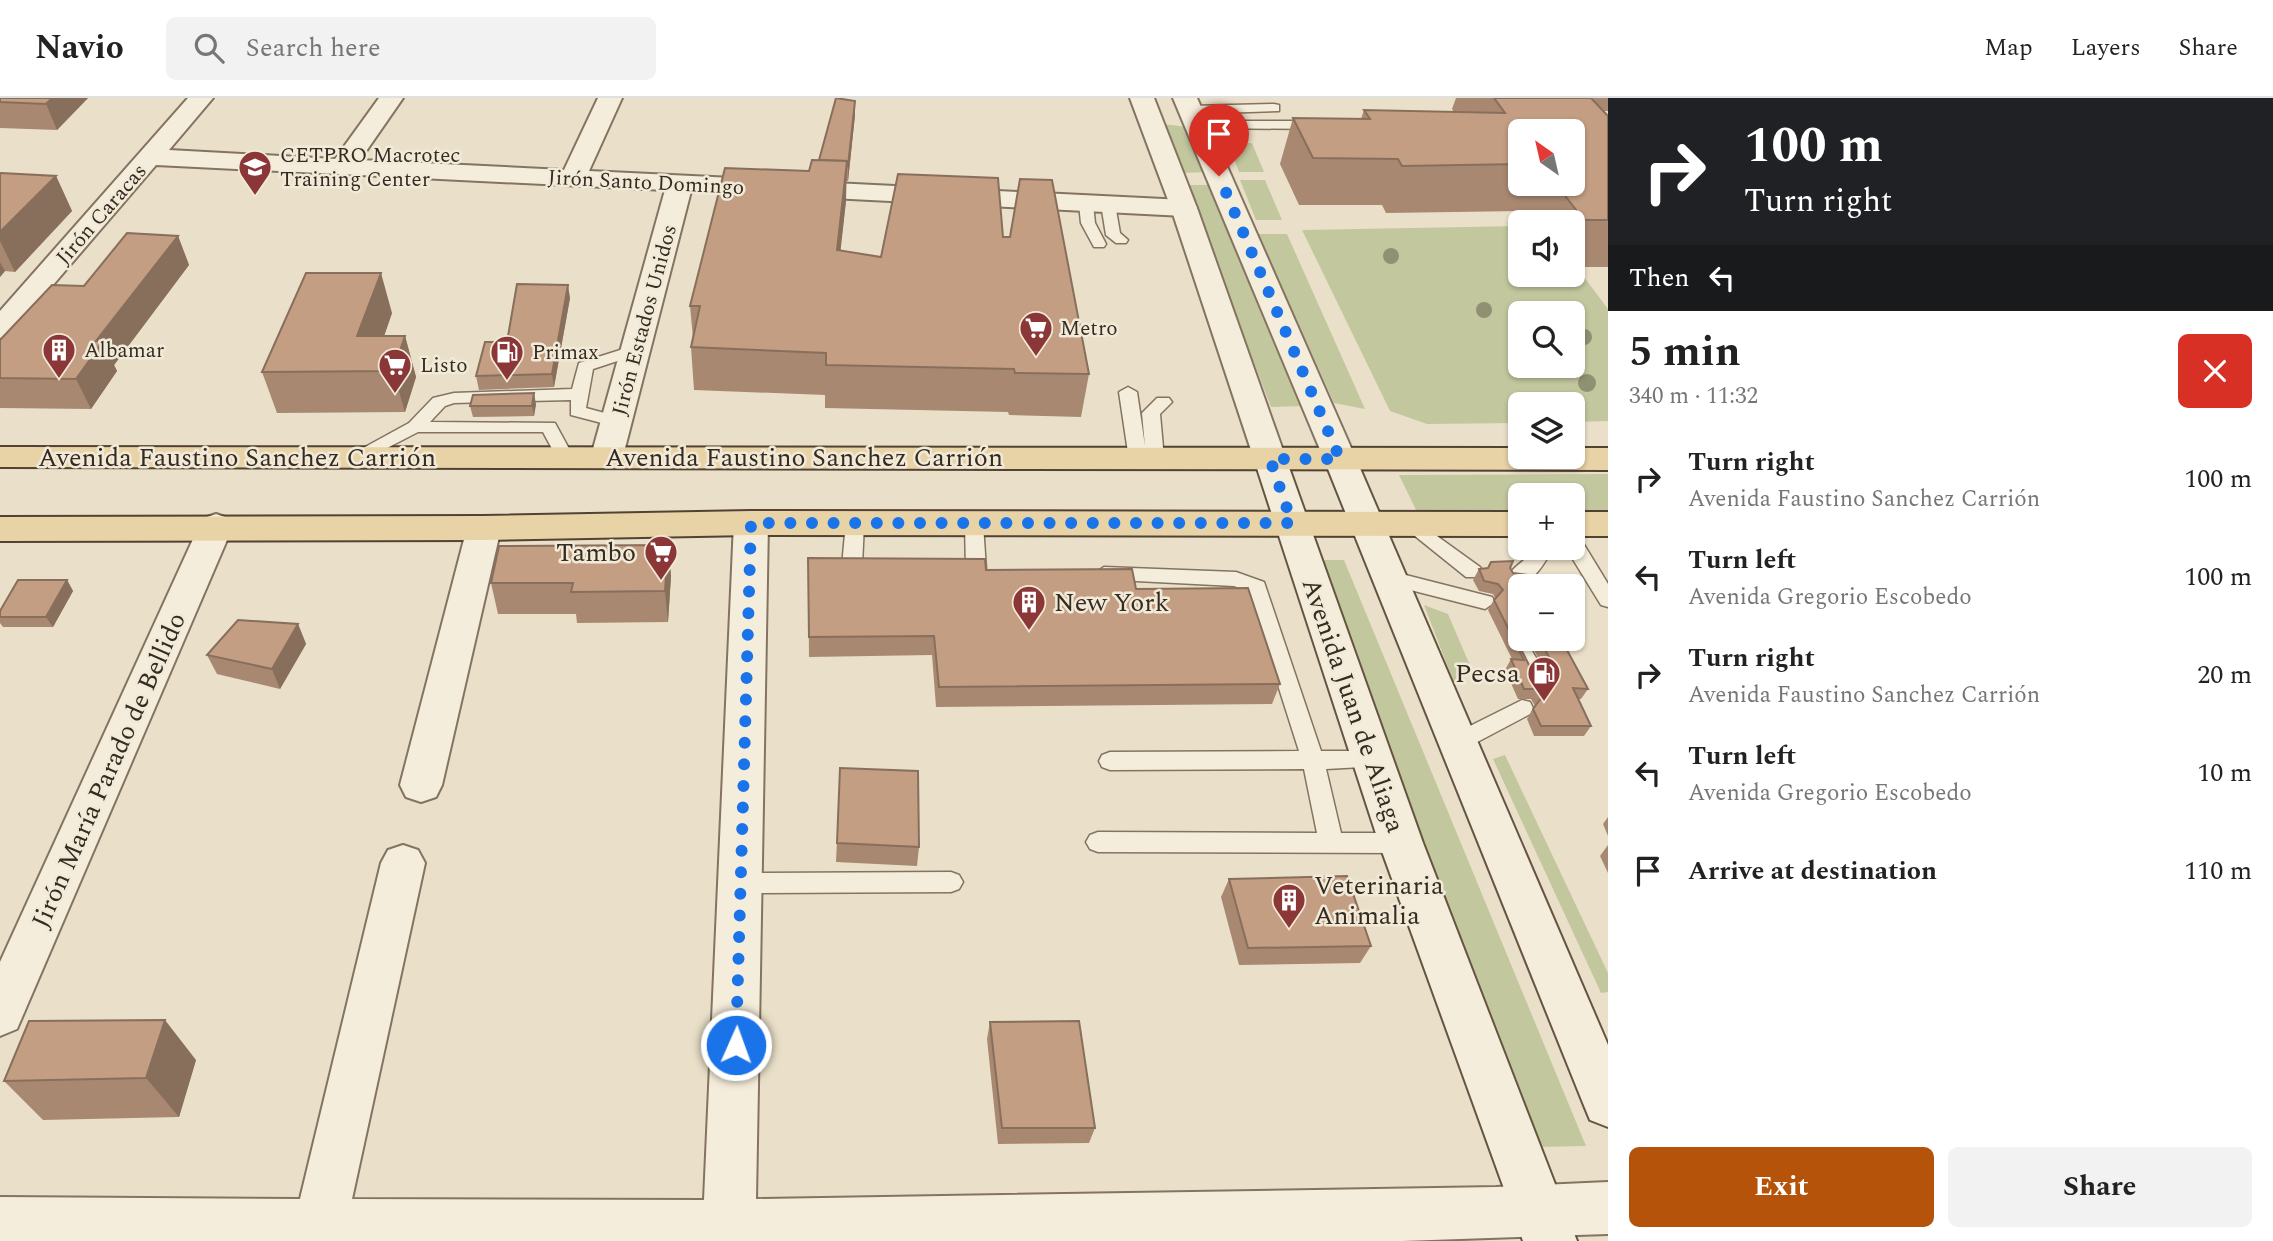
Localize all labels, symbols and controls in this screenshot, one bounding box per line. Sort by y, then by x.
search box [166,17,656,80]
text: Navio [35,23,124,73]
text: Search here [246,28,381,68]
icon: search [190,29,228,67]
text: Map [1984,30,2033,66]
text: Layers [2071,30,2141,66]
text: Share [2179,30,2238,66]
pin [1189,104,1249,176]
text: 100 m [1744,109,1883,184]
icon: arrive [1200,115,1238,153]
north arrow [1508,119,1586,196]
map controls [1508,119,1585,651]
icon: right [1629,126,1720,217]
place label: CETPRO Macrotec Training Center [280,140,460,196]
school or university icon: CETPRO Macrotec Training Center [236,148,274,197]
street label: Jirón Caracas [49,157,155,272]
street label: Jirón Santo Domingo [547,162,745,204]
text: Turn right [1744,177,1892,226]
button: sound [1508,210,1585,287]
street label: Jirón Estados Unidos [604,221,686,419]
text: Then [1629,258,1689,298]
icon: left [1703,259,1741,297]
button: search [1508,301,1585,378]
supermarket icon: Metro [1017,309,1055,358]
place label: Metro [1060,313,1118,345]
text: 5 min [1629,321,1741,384]
building icon: Albamar [40,331,78,380]
fuel station icon: Primax [488,333,526,382]
button: close [2178,334,2252,408]
place label: Albamar [84,335,164,367]
place label: Primax [532,337,599,369]
supermarket icon: Listo [376,346,414,395]
place label: Listo [420,350,467,382]
text: 340 m · 11:32 [1629,379,1758,414]
button: layers [1508,392,1585,469]
street label: Avenida Faustino Sanchez Carrión [38,438,436,478]
street label: Avenida Faustino Sanchez Carrión [605,438,1003,478]
text: Turn right [1688,442,1815,482]
text: 100 m [2184,459,2252,499]
icon: right [1629,460,1667,498]
text: Avenida Faustino Sanchez Carrión [1688,482,2040,517]
button: + [1508,483,1585,560]
place label: Tambo [556,533,636,573]
supermarket icon: Tambo [642,533,680,582]
text: Turn left [1688,540,1796,580]
text: 100 m [2184,557,2252,597]
icon: left [1629,558,1667,596]
street label: Avenida Juan de Aliaga [1291,573,1416,838]
button: − [1508,574,1585,651]
text: Avenida Gregorio Escobedo [1688,580,1972,615]
building icon: New York [1010,583,1048,632]
place label: New York [1054,583,1169,623]
street label: Jirón María Parado de Bellido [21,606,197,935]
text: Turn right [1688,638,1815,678]
place label: Pecsa [1455,654,1520,694]
fuel station icon: Pecsa [1525,654,1563,703]
text: 20 m [2197,655,2252,695]
icon: right [1629,656,1667,694]
text: Avenida Faustino Sanchez Carrión [1688,678,2040,713]
text: Turn left [1688,736,1796,776]
text: 10 m [2197,753,2252,793]
icon: left [1629,754,1667,792]
text: Avenida Gregorio Escobedo [1688,776,1972,811]
text: Arrive at destination [1688,851,1937,891]
text: 110 m [2184,851,2252,891]
icon: arrive [1629,852,1667,890]
place label: Veterinaria Animalia [1314,866,1444,936]
building icon: Veterinaria Animalia [1270,881,1308,930]
position arrow [699,1008,773,1082]
button: Exit [1629,1147,1934,1227]
button: Share [1948,1147,2252,1227]

